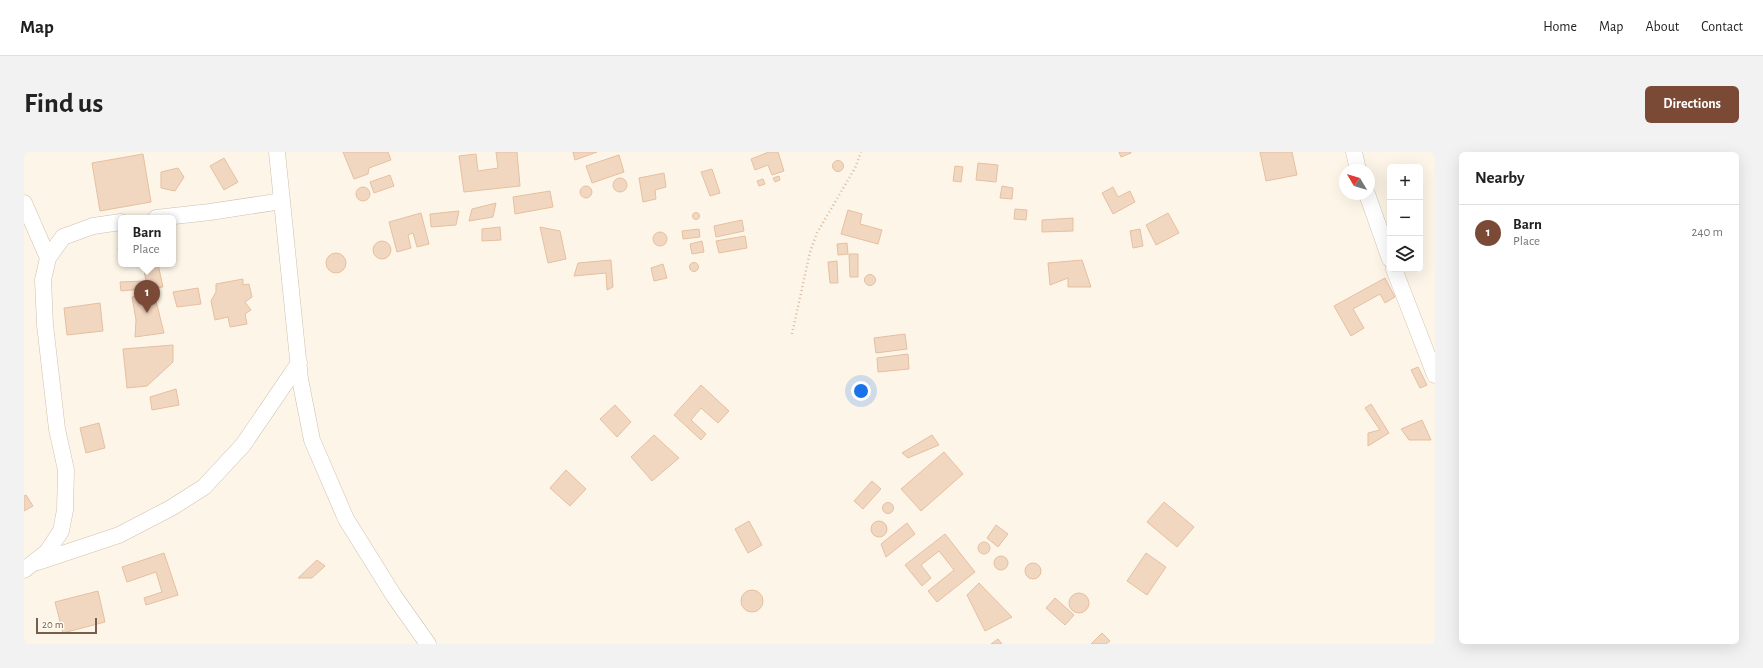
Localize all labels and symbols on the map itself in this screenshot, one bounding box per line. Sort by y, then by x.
north arrow [1339,164,1375,200]
pin: 1 [134,280,160,313]
your location [851,381,871,401]
scale bar [36,616,97,635]

